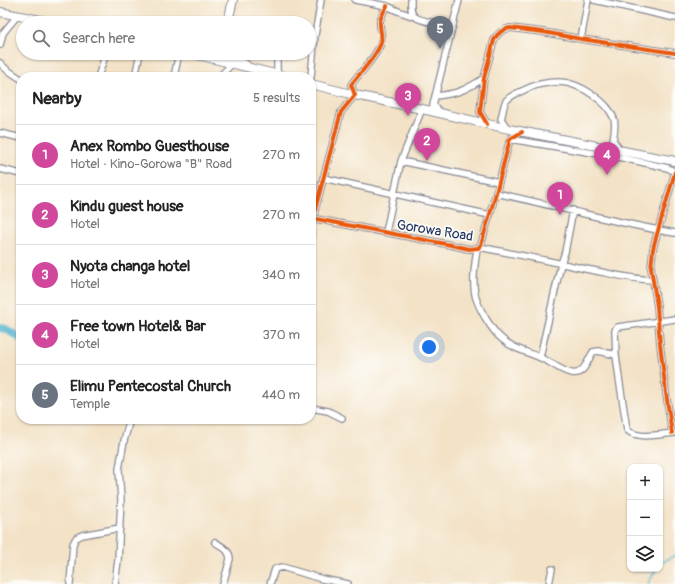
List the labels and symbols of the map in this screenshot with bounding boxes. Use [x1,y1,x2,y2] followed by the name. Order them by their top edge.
[427,16,453,49] pin: 5
[395,83,421,116] pin: 3
[414,128,440,161] pin: 2
[594,142,620,175] pin: 4
[547,182,573,215] pin: 1
[396,216,474,245] street label: Gorowa Road
[419,337,439,357] your location

